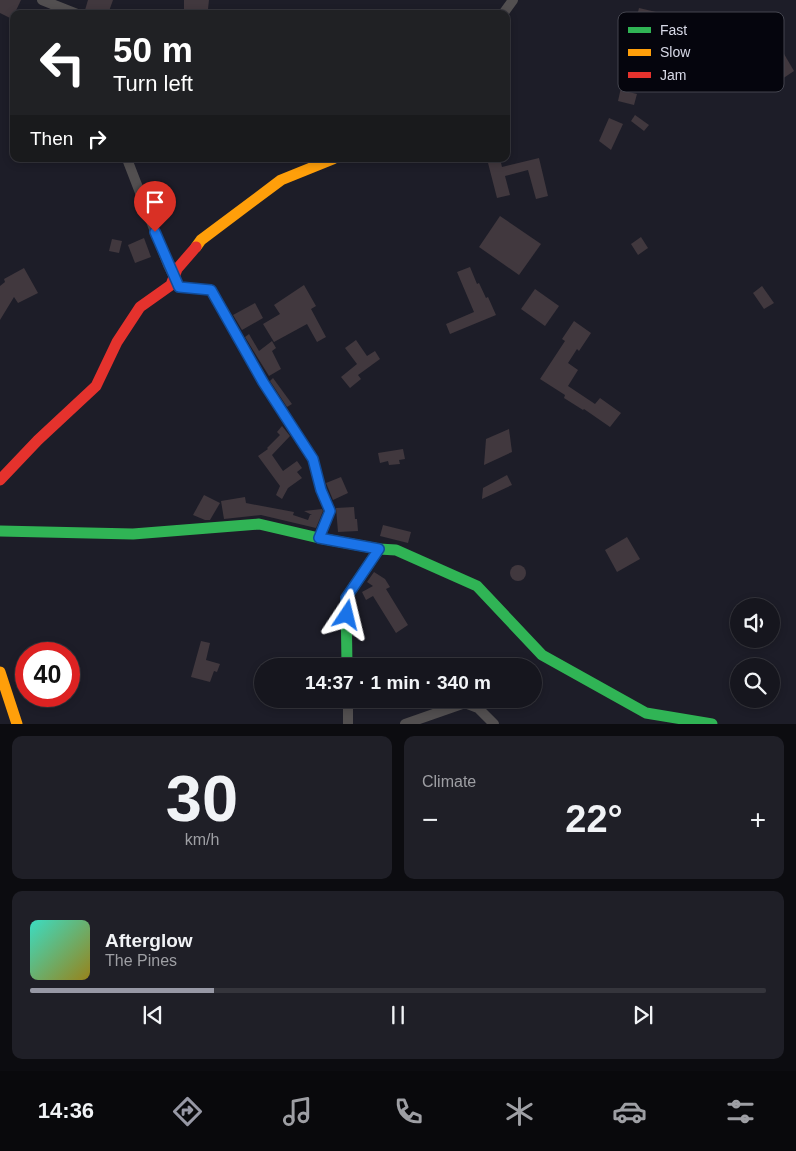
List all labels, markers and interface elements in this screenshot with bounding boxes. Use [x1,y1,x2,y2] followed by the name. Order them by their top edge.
[618,12,784,92] legend
[660,22,687,38] text: Fast
[30,30,95,95] icon: left
[113,30,193,69] text: 50 m
[660,44,691,60] text: Slow
[660,67,686,83] text: Jam
[113,71,193,96] text: Turn left
[83,125,111,153] icon: right
[30,128,73,149] text: Then
[134,181,176,232] pin
[141,188,169,216] icon: arrive
[320,588,372,640] position arrow
[730,598,780,708] map controls
[730,598,780,648] button: sound
[15,642,80,707] speed limit sign: 40
[730,658,780,708] button: search
[305,672,491,693] text: 14:37 · 1 min · 340 m
[166,762,238,835] text: 30
[422,773,476,790] text: Climate
[565,798,623,840] text: 22°
[422,804,438,835] text: −
[750,804,766,835] text: +
[185,831,219,848] text: km/h
[105,930,193,951] text: Afterglow
[105,952,177,969] text: The Pines
[139,1001,167,1029] icon: previous
[384,1001,412,1029] icon: pause
[629,1001,657,1029] icon: next
[170,1094,205,1129] icon: directions
[280,1094,315,1129] icon: music
[391,1094,426,1129] icon: phone
[502,1094,537,1129] icon: climate
[612,1094,647,1129] icon: car
[723,1094,758,1129] icon: filters
[38,1098,94,1123] text: 14:36

